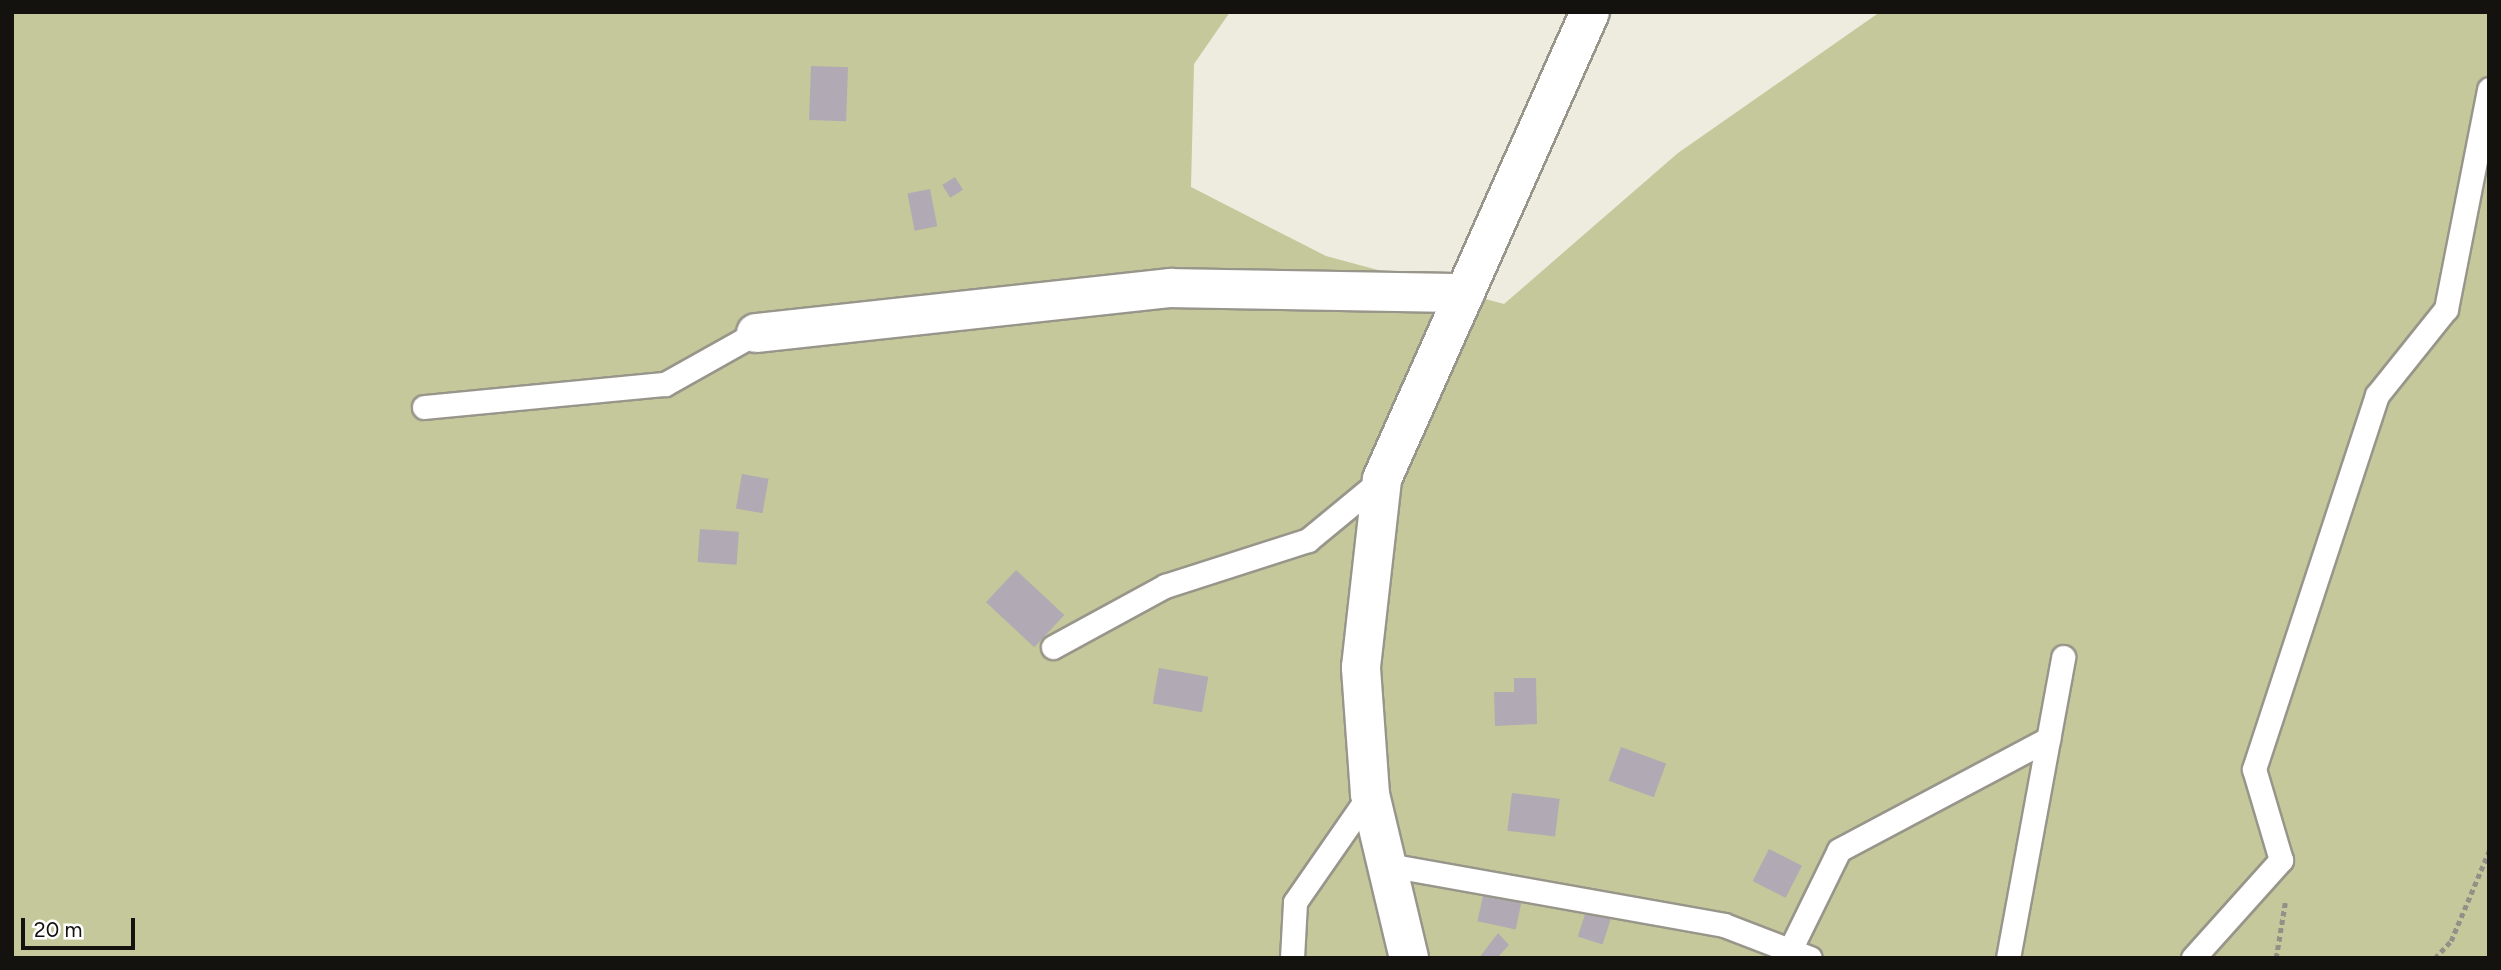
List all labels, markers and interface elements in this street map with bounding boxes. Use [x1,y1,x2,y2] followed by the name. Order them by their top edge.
[24,904,138,948] scale bar
[34,917,82,942] text: 20 m

